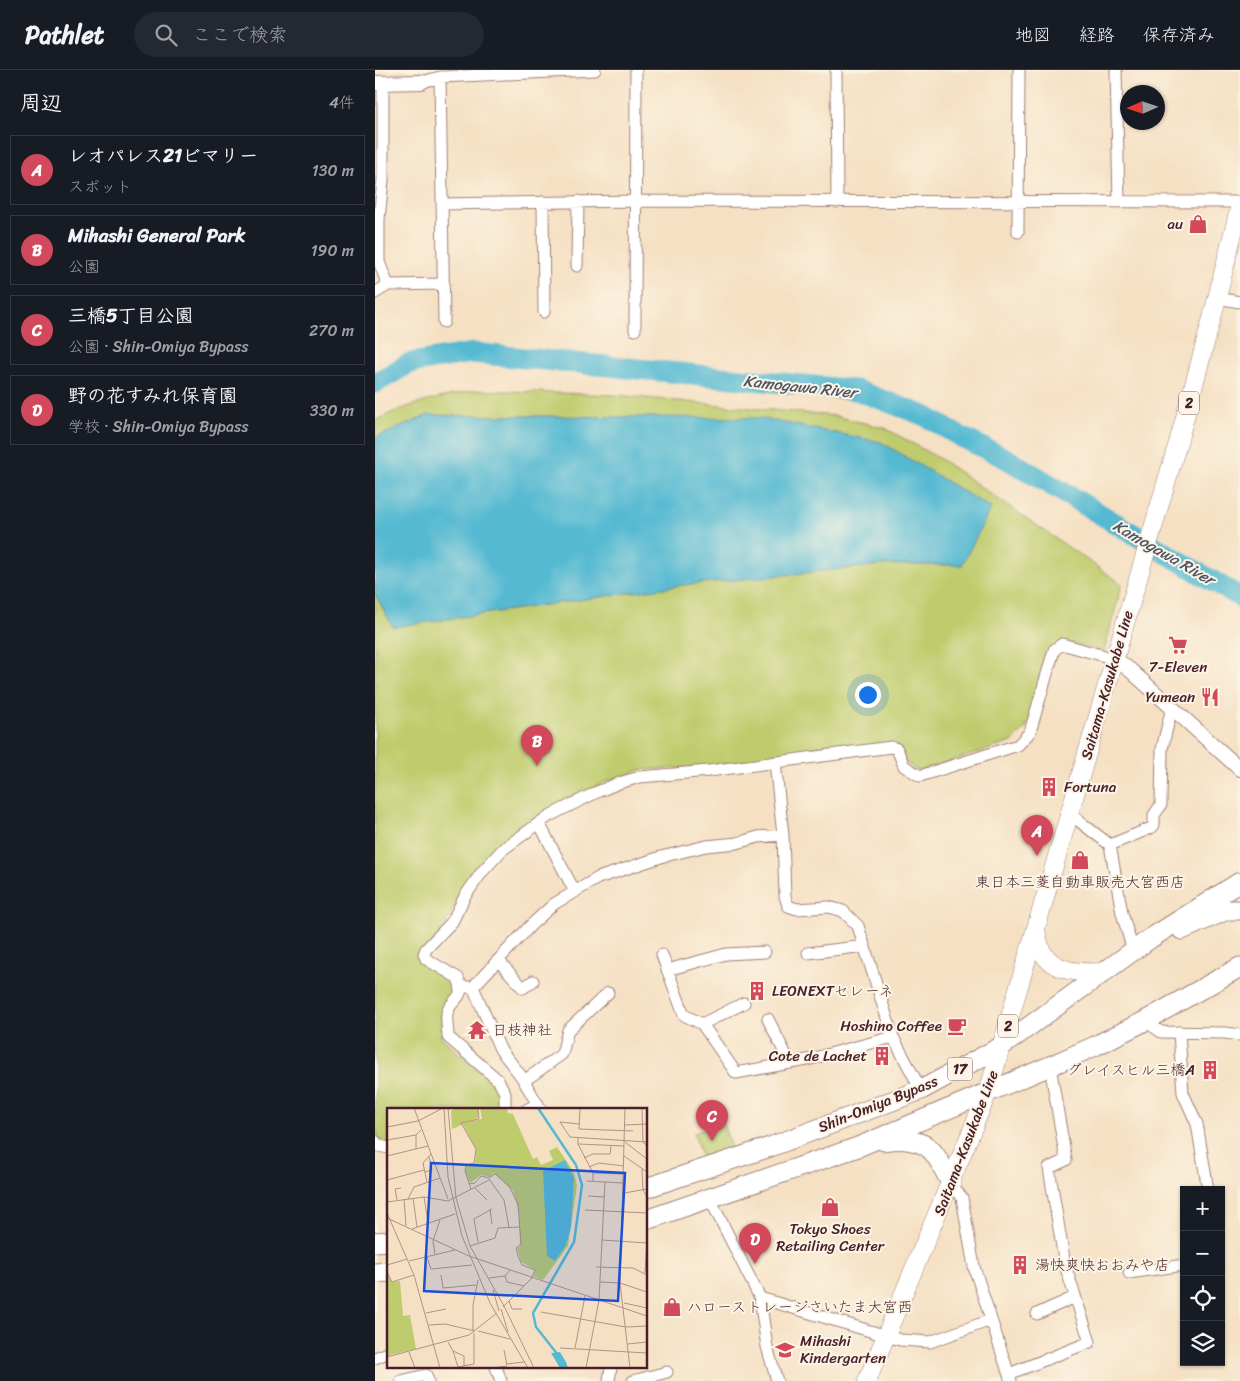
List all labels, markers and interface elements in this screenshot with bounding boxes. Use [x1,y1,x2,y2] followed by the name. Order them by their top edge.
[134,12,484,57] search box
[25,14,104,56] text: Pathlet
[192,18,287,51] text: ここで検索
[1015,19,1051,51] text: 地図
[1079,19,1115,51] text: 経路
[1143,19,1215,51] text: 保存済み
[152,21,180,49] icon: search
[20,84,62,122] text: 周辺
[1120,85,1165,130] north arrow
[329,88,355,117] text: 4件
[68,139,258,172] text: レオパレス21ビマリー
[32,156,42,185] text: A
[312,156,354,185] text: 130 m
[68,172,132,201] text: スポット
[1167,211,1183,237] place label: au
[1187,213,1209,235] shop icon: au
[68,219,245,252] text: Mihashi General Park
[32,236,42,265] text: B
[311,236,354,265] text: 190 m
[68,252,100,281] text: 公園
[68,299,194,332] text: 三橋5丁目公園
[32,316,42,345] text: C
[309,316,354,345] text: 270 m
[68,332,249,361] text: 公園 · Shin-Omiya Bypass
[742,366,861,407] water label: Kamogawa River
[68,379,237,412] text: 野の花すみれ保育園
[1179,392,1199,414] road number: 2
[32,396,42,425] text: D
[310,396,354,425] text: 330 m
[68,412,249,441] text: 学校 · Shin-Omiya Bypass
[1107,512,1223,595] water label: Kamogawa River
[1073,607,1141,763] street label: Saitama-Kasukabe Line
[1167,634,1189,656] supermarket icon: 7-Eleven
[1149,654,1207,680] place label: 7-Eleven
[855,682,881,708] your location
[1145,684,1195,710] place label: Yumean
[1199,686,1221,708] restaurant icon: Yumean
[521,725,553,766] pin: B
[1064,774,1117,800] place label: Fortuna
[1038,776,1060,798] building icon: Fortuna
[1021,815,1053,856] pin: A
[1069,849,1091,871] shop icon: 東日本三菱自動車販売大宮西店
[975,869,1185,895] place label: 東日本三菱自動車販売大宮西店
[772,978,894,1004] place label: LEONEXTセレーネ
[746,980,768,1002] building icon: LEONEXTセレーネ
[840,1013,942,1039] place label: Hoshino Coffee
[998,1014,1018,1038] road number: 2
[946,1015,968,1037] cafe icon: Hoshino Coffee
[492,1017,552,1043] place label: 日枝神社
[466,1019,488,1041] temple icon: 日枝神社
[769,1043,867,1069] place label: Cote de Lachet
[871,1045,893,1067] building icon: Cote de Lachet
[1067,1057,1195,1083] place label: グレイスヒル三橋A
[947,1058,973,1081] road number: 17
[1199,1059,1221,1081] building icon: グレイスヒル三橋A
[926,1066,1006,1220] street label: Saitama-Kasukabe Line
[814,1068,942,1140] street label: Shin-Omiya Bypass
[696,1100,728,1141] pin: C
[387,1108,647,1368] inset map
[1180,1186,1225,1366] map controls
[1180,1186,1225,1231] button: +
[819,1196,841,1218] shop icon: Tokyo Shoes Retailing Center
[776,1216,885,1259] place label: Tokyo Shoes Retailing Center
[739,1223,771,1264] pin: D
[1180,1231,1225,1276] button: −
[1035,1252,1169,1278] place label: 湯快爽快おおみや店
[1009,1254,1031,1276] building icon: 湯快爽快おおみや店
[1180,1276,1225,1321] button: locate
[687,1294,913,1320] place label: ハローストレージさいたま大宮西
[661,1296,683,1318] shop icon: ハローストレージさいたま大宮西
[1180,1321,1225,1366] button: layers
[800,1328,886,1371] place label: Mihashi Kindergarten
[774,1339,796,1361] school or university icon: Mihashi Kindergarten

